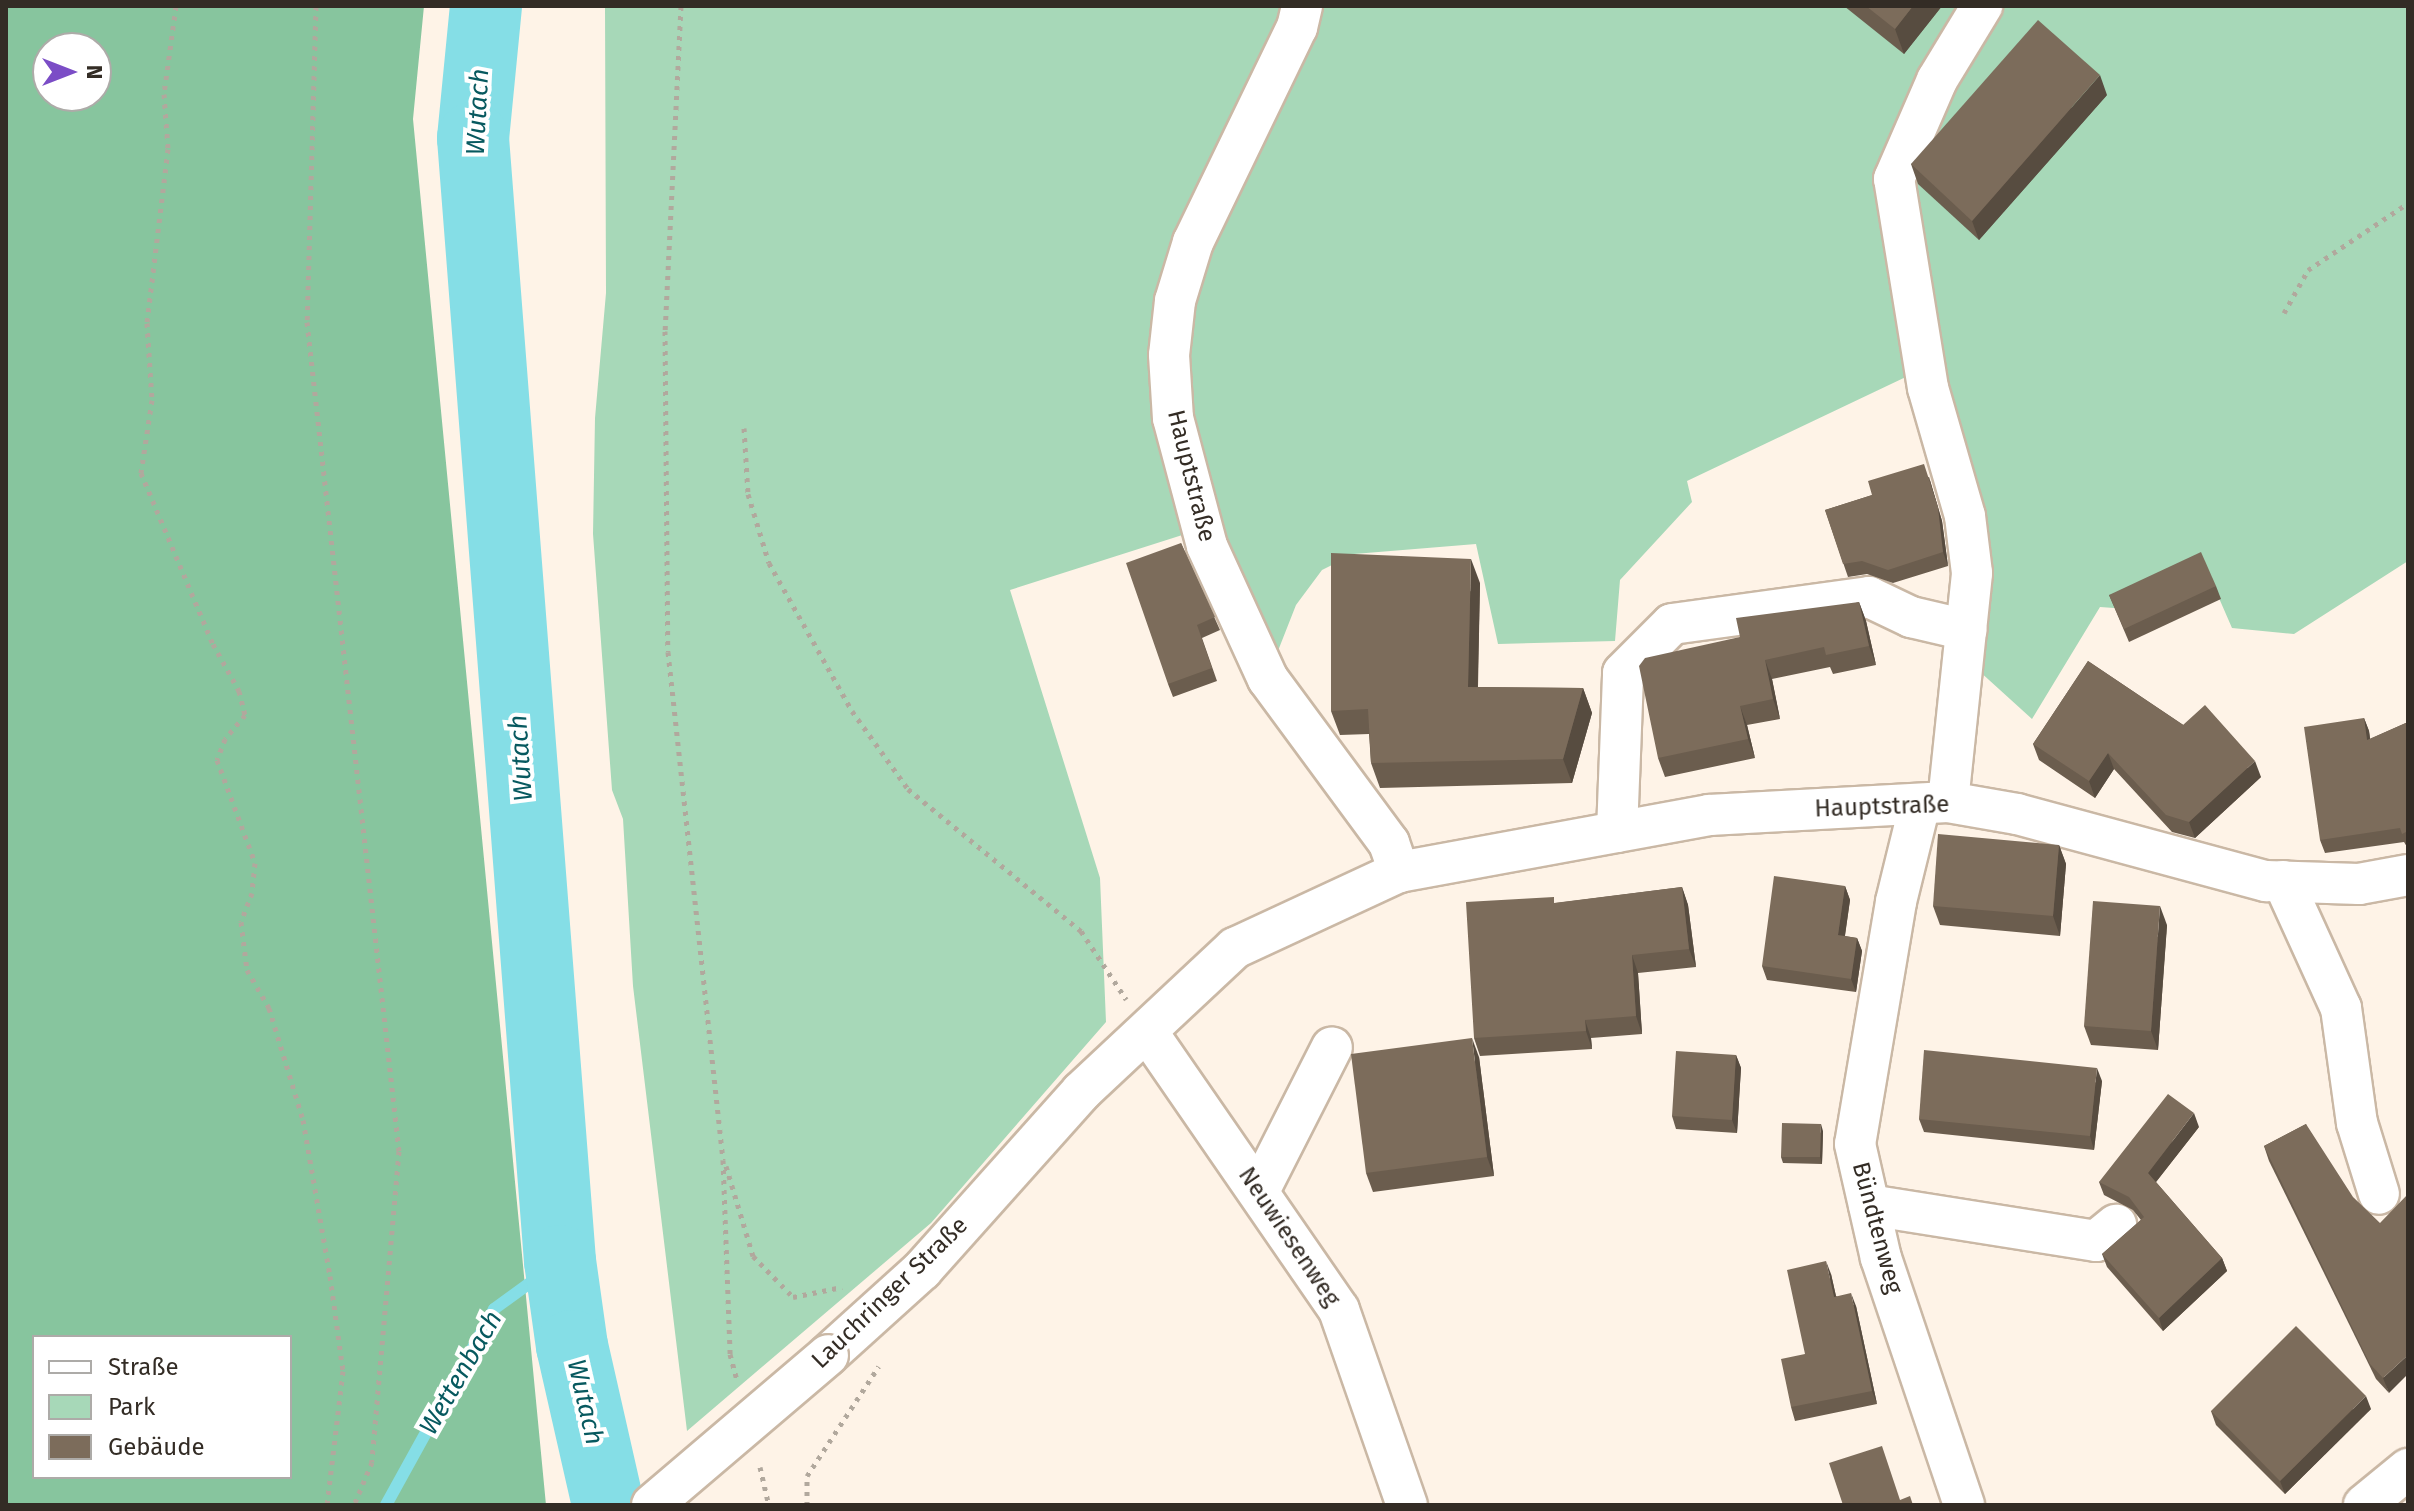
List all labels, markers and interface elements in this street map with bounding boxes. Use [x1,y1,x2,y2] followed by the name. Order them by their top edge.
[32,32,112,112] north arrow
[81,65,108,79] text: N
[460,68,496,156] water label: Wutach
[1161,407,1221,545] street label: Hauptstraße
[502,714,540,802] water label: Wutach
[1814,790,1950,824] street label: Hauptstraße
[1846,1159,1908,1297] street label: Bündtenweg
[1232,1162,1346,1312] street label: Neuwiesenweg
[806,1211,974,1375] street label: Lauchringer Straße
[413,1305,509,1441] water label: Wettenbach
[32,1335,292,1479] legend
[108,1353,179,1381] text: Straße
[560,1356,610,1448] water label: Wutach
[108,1393,155,1421] text: Park
[108,1433,205,1461] text: Gebäude

